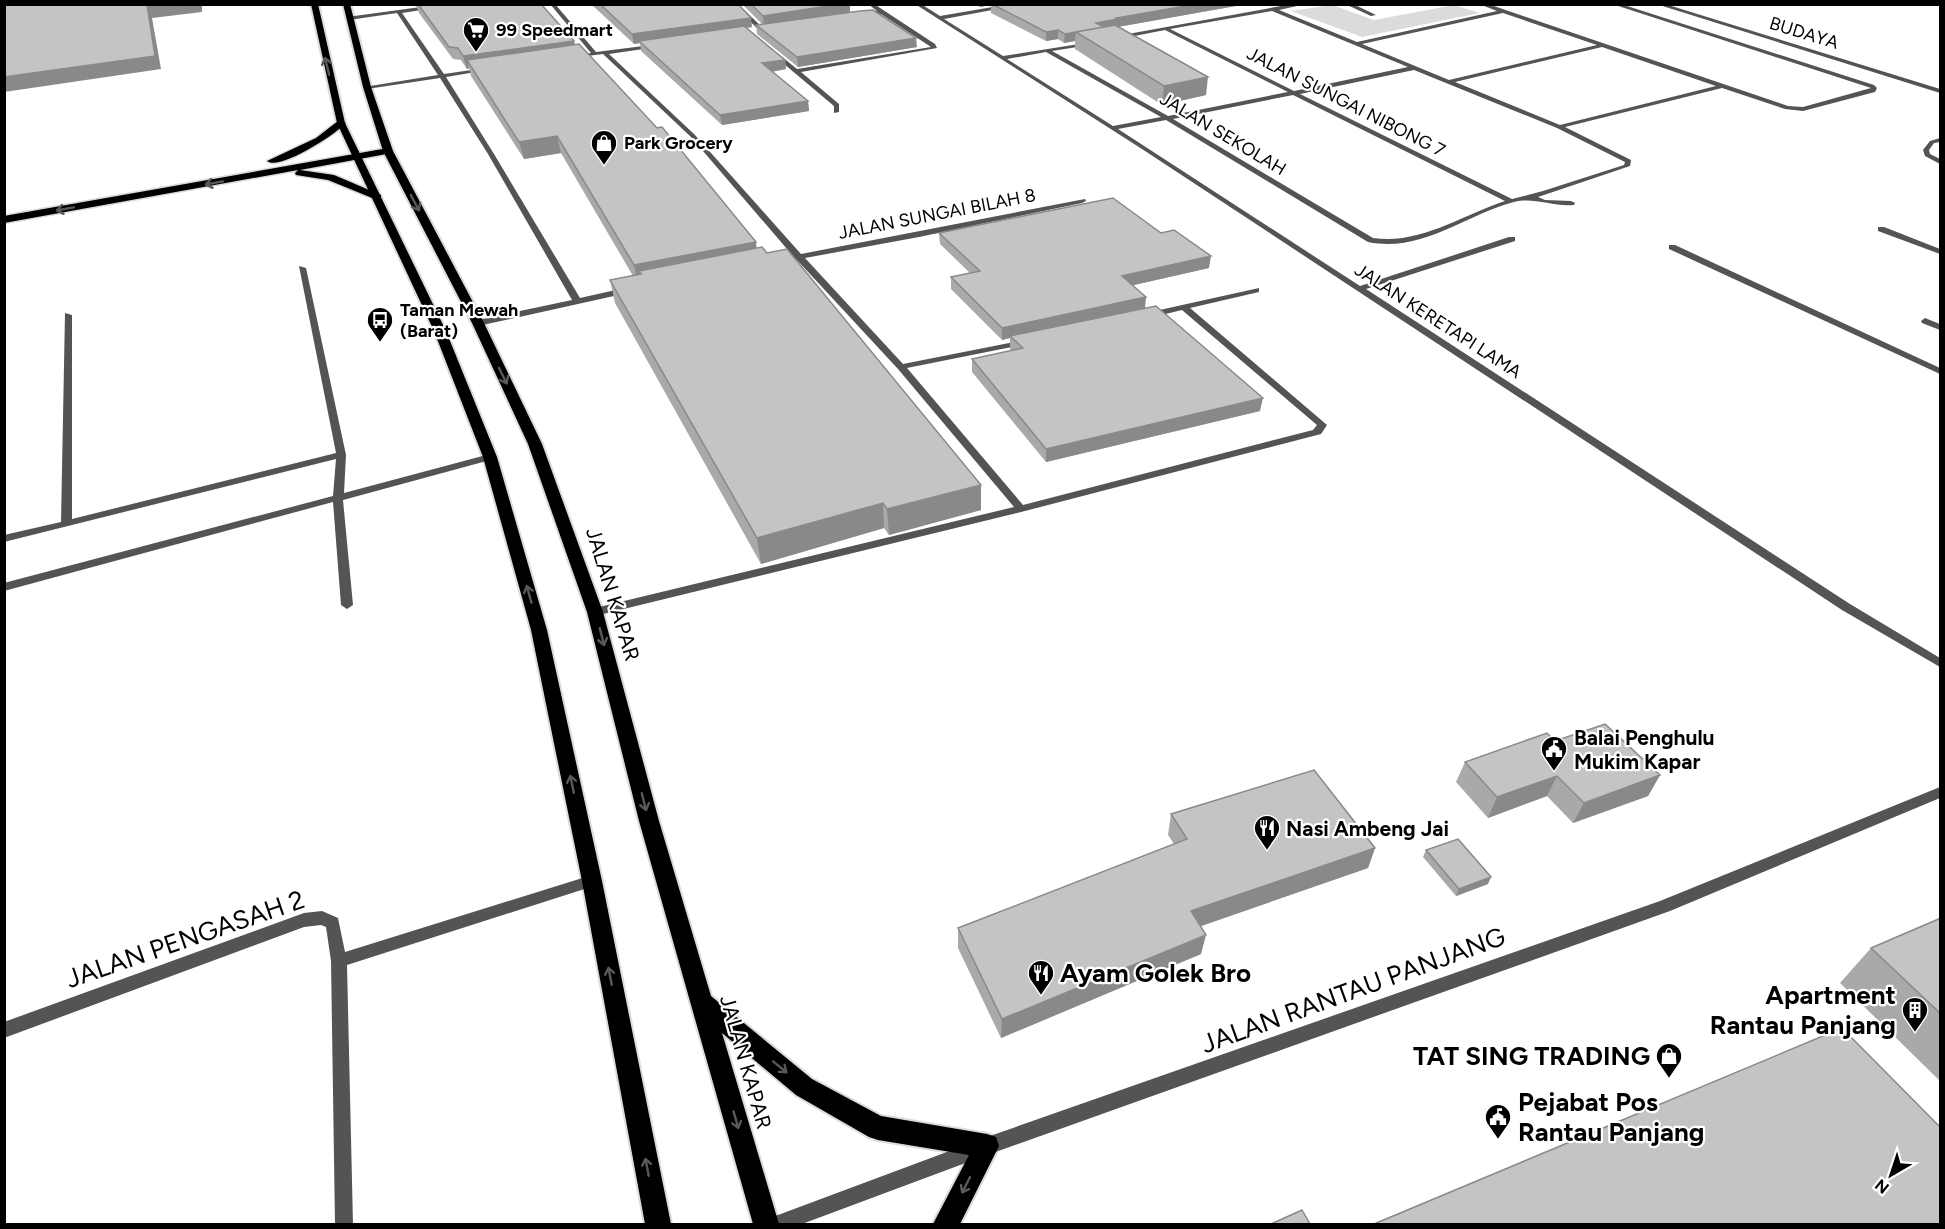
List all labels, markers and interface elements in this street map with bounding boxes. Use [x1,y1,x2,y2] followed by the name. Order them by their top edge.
[1767,12,1841,54] street label: BUDAYA
[461,15,491,53] supermarket icon: 99 Speedmart
[496,19,613,41] place label: 99 Speedmart
[1243,42,1449,162] street label: JALAN SUNGAI NIBONG 7
[321,57,333,76] one-way arrow
[1156,88,1290,180] street label: JALAN SEKOLAH
[589,128,619,166] shop icon: Park Grocery
[624,132,733,154] place label: Park Grocery
[205,177,224,188] one-way arrow
[836,184,1038,244] street label: JALAN SUNGAI BILAH 8
[410,193,421,211] one-way arrow
[56,204,75,215] one-way arrow
[1350,259,1526,383] street label: JALAN KERETAPI LAMA
[400,299,518,342] place label: Taman Mewah (Barat)
[365,305,395,343] bus stop icon: Taman Mewah (Barat)
[498,367,510,385] one-way arrow
[581,524,645,664] street label: JALAN KAPAR
[523,585,534,604] one-way arrow
[596,627,608,646] one-way arrow
[1574,725,1715,774] place label: Balai Penghulu Mukim Kapar
[1539,734,1569,772] public building icon: Balai Penghulu Mukim Kapar
[566,775,577,795] one-way arrow
[639,792,651,811] one-way arrow
[1252,813,1282,851] restaurant icon: Nasi Ambeng Jai
[1286,816,1449,841] place label: Nasi Ambeng Jai
[61,883,309,995] street label: JALAN PENGASAH 2
[1197,920,1509,1060] street label: JALAN RANTAU PANJANG
[1060,957,1251,989] place label: Ayam Golek Bro
[1026,958,1056,996] restaurant icon: Ayam Golek Bro
[604,966,615,986] one-way arrow
[1710,979,1896,1041] place label: Apartment Rantau Panjang
[715,992,777,1132] street label: JALAN KAPAR
[1900,995,1930,1033] building icon: Apartment Rantau Panjang
[1413,1040,1650,1072] place label: TAT SING TRADING
[1654,1041,1684,1079] shop icon: TAT SING TRADING
[772,1060,787,1074] one-way arrow
[1518,1086,1704,1148] place label: Pejabat Pos Rantau Panjang
[1483,1102,1513,1140] public building icon: Pejabat Pos Rantau Panjang
[731,1110,742,1129] one-way arrow
[1861,1145,1921,1205] north arrow
[641,1158,652,1177] one-way arrow
[1871,1175,1893,1198] text: N
[960,1176,972,1194] one-way arrow

